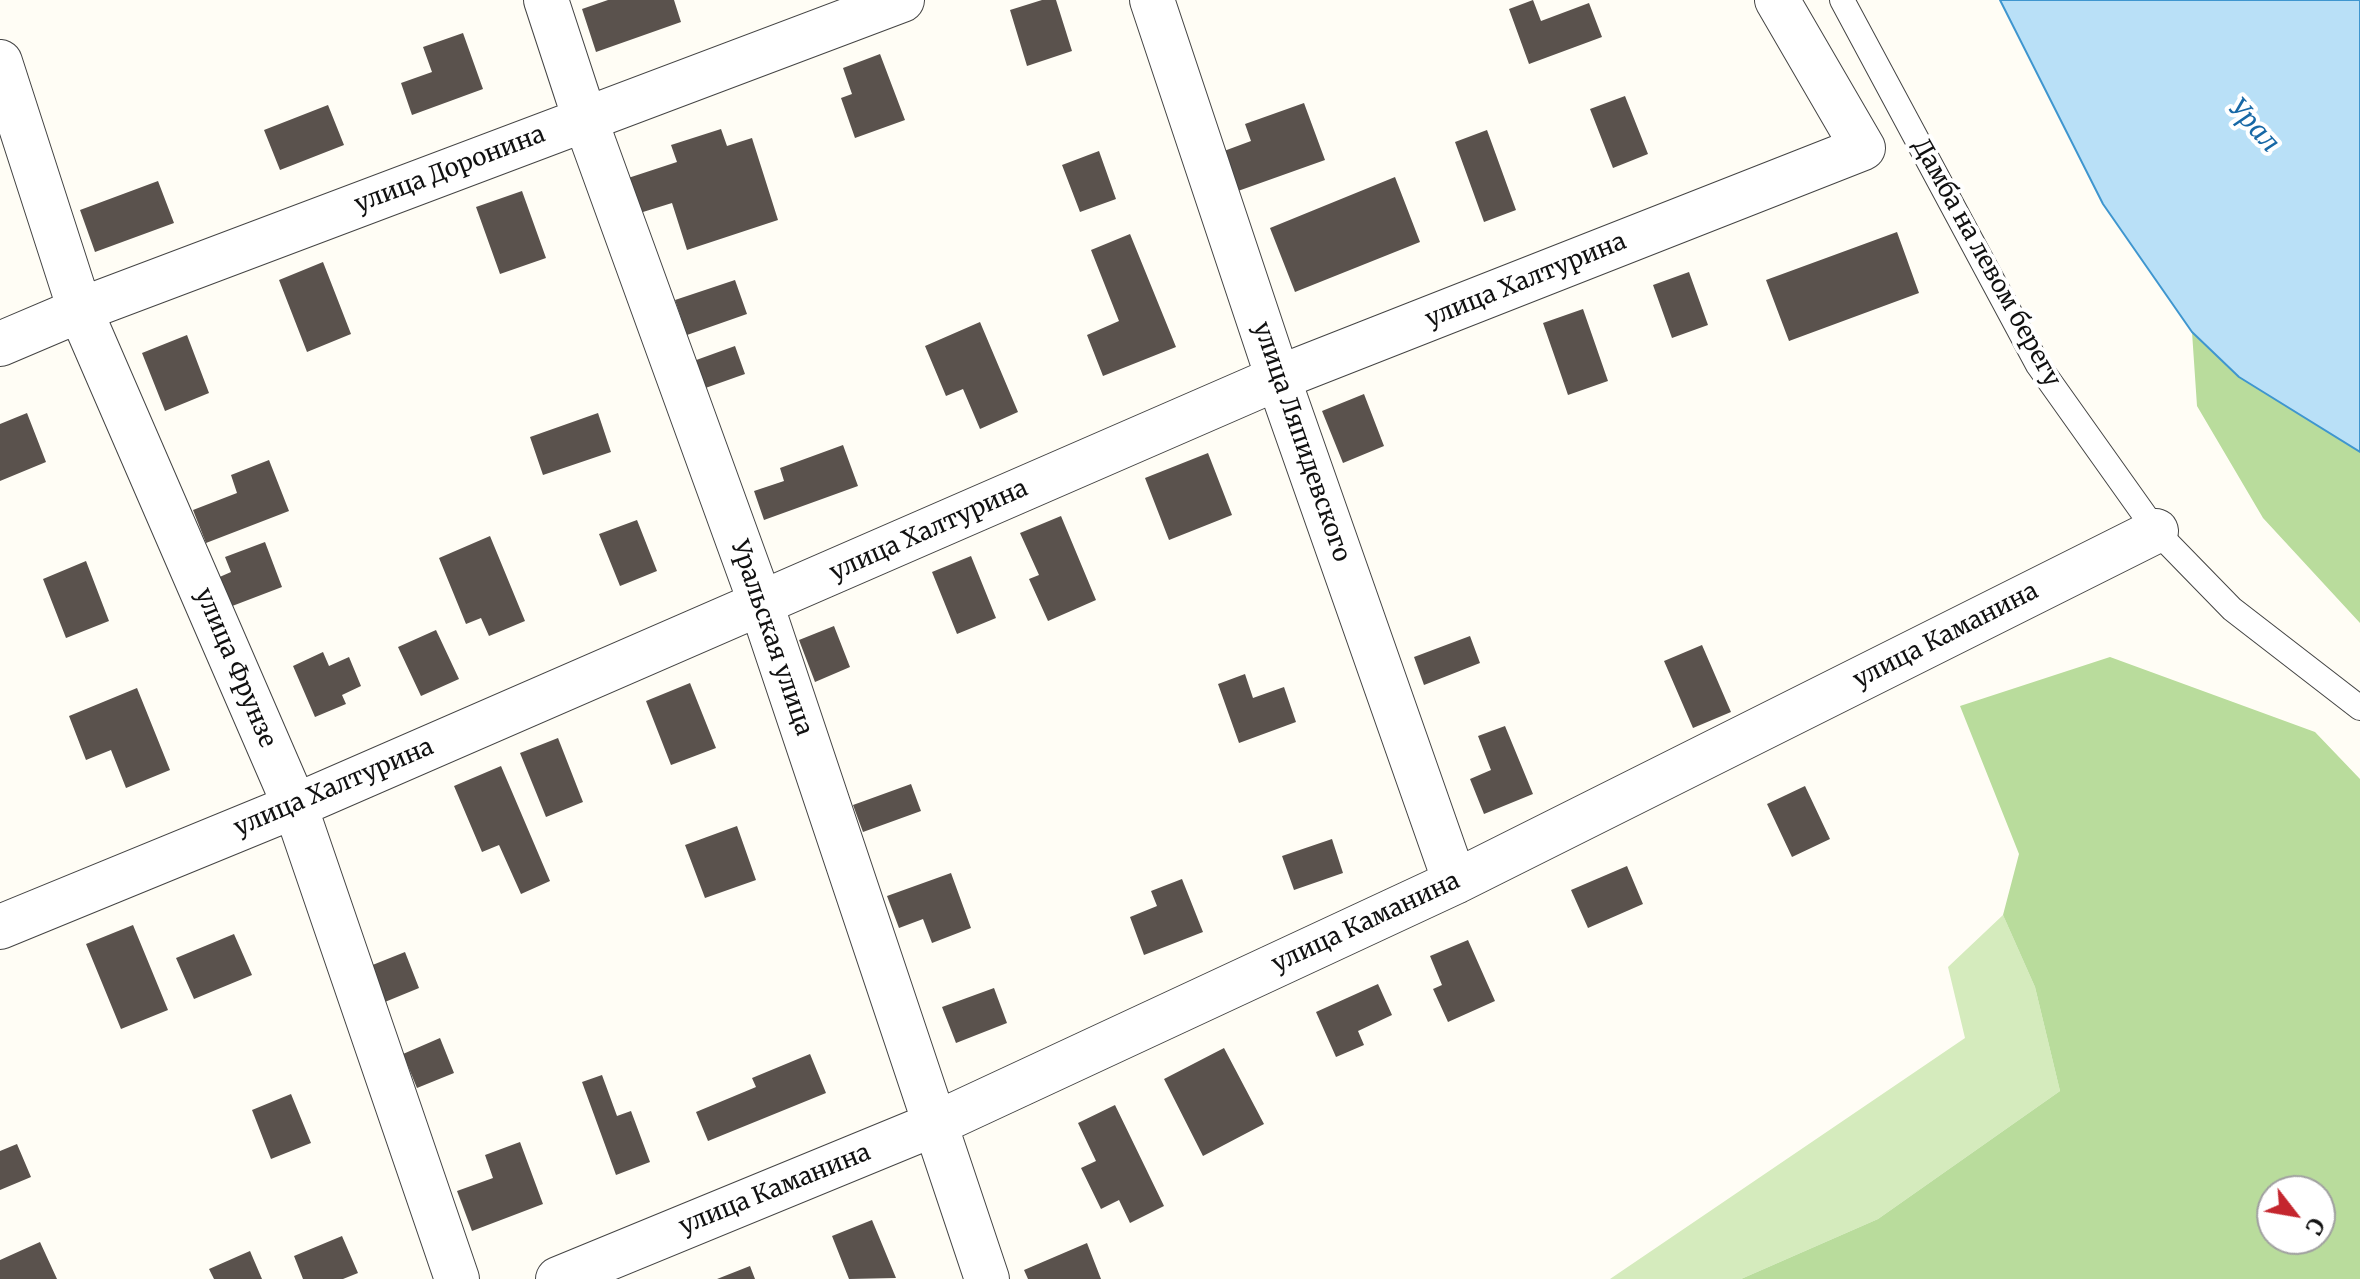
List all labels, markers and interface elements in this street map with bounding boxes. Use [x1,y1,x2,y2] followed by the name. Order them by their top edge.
[2221,93,2285,159] water label: Урал
[351,120,549,220] street label: улица Доронина
[1906,134,2066,392] street label: Дамба на левом берегу
[1422,228,1630,334] street label: улица Халтурина
[1246,318,1356,566] street label: улица Ляпидевского
[826,474,1032,588] street label: улица Халтурина
[724,536,818,740] street label: Уральская улица
[1849,577,2043,695] street label: улица Каманина
[189,584,281,752] street label: улица Фрунзе
[230,733,438,843] street label: улица Халтурина
[1268,867,1464,979] street label: улица Каманина
[675,1139,875,1241] street label: улица Каманина
[2256,1175,2336,1255] north arrow
[2299,1213,2331,1240] text: С

